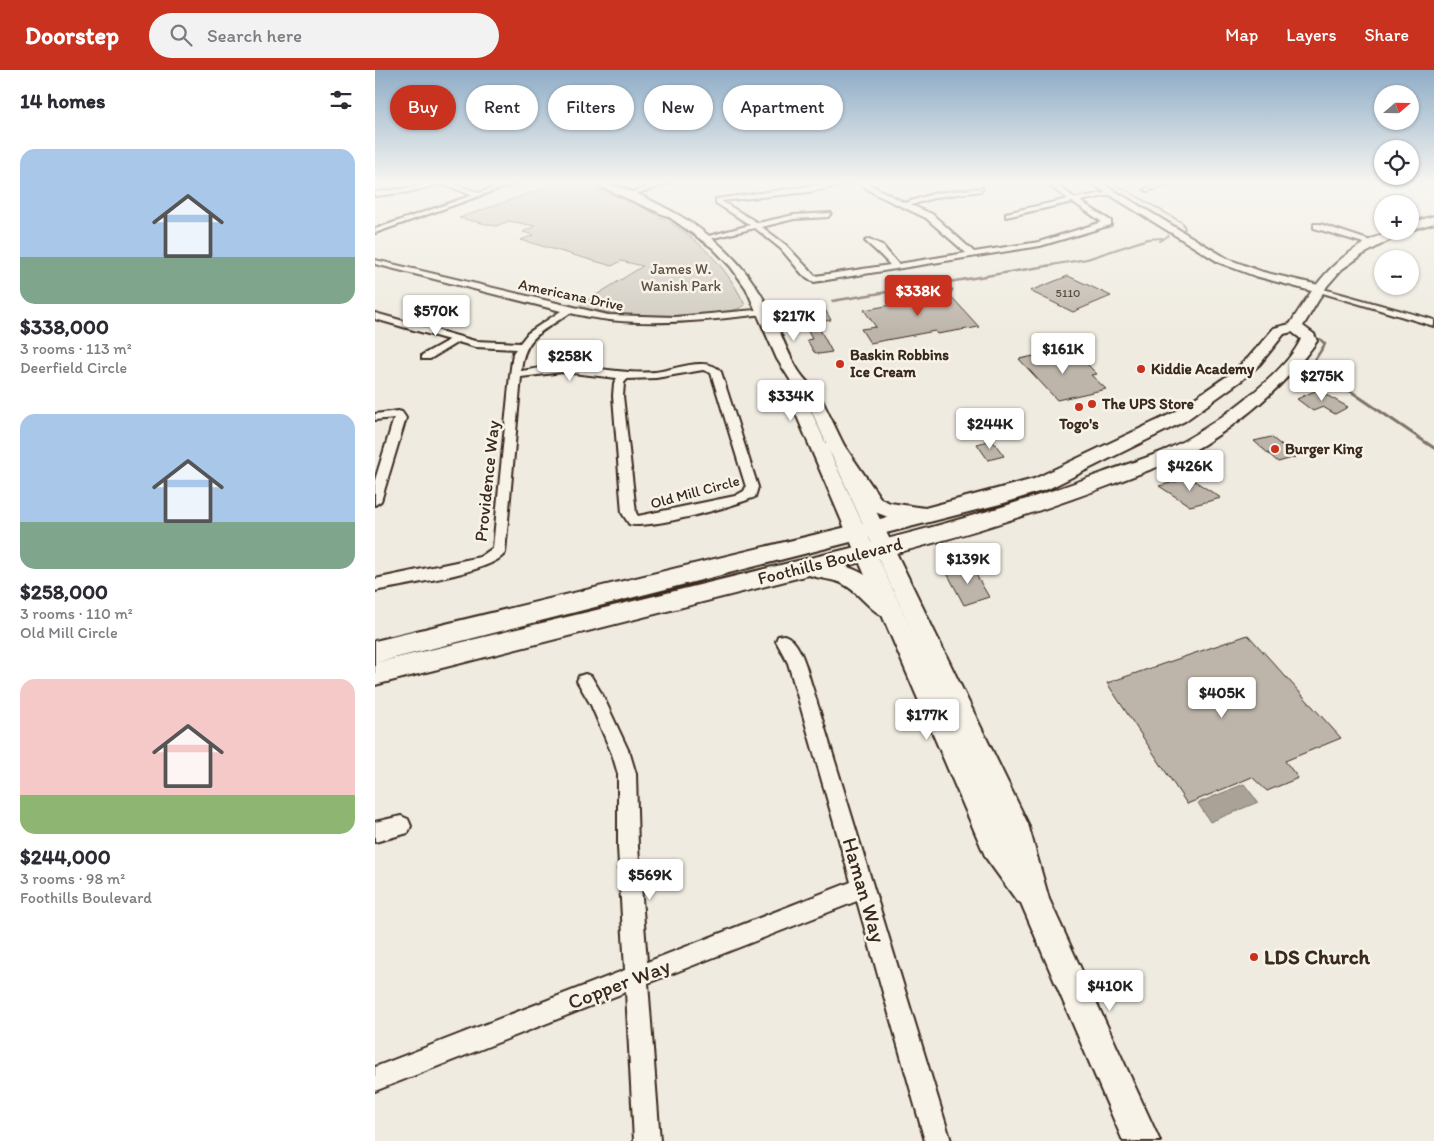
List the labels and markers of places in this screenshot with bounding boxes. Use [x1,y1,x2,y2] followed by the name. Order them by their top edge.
[883,274,953,317] pin: $338K
[401,294,471,337] pin: $570K
[759,300,829,342] pin: $217K
[1028,332,1098,375] pin: $161K
[535,340,605,382] pin: $258K
[850,346,949,381] place label: Baskin Robbins Ice Cream
[834,358,846,370] marker: Baskin Robbins Ice Cream
[1151,360,1255,379] place label: Kiddie Academy
[1287,360,1357,402] pin: $275K
[1135,363,1147,375] marker: Kiddie Academy
[756,380,826,422] pin: $334K
[1101,395,1194,413] place label: The UPS Store
[1086,398,1098,410] marker: The UPS Store
[1073,401,1085,413] marker: Togo's
[955,408,1025,450] pin: $244K
[1058,415,1099,434] place label: Togo's
[1285,440,1363,459] place label: Burger King
[1269,443,1281,455] marker: Burger King
[1155,450,1225,492] pin: $426K
[933,542,1003,585] pin: $139K
[1187,676,1257,719] pin: $405K
[892,698,962,741] pin: $177K
[615,858,685,901] pin: $569K
[1264,944,1371,969] place label: LDS Church
[1248,951,1260,963] marker: LDS Church
[1075,970,1145,1012] pin: $410K

